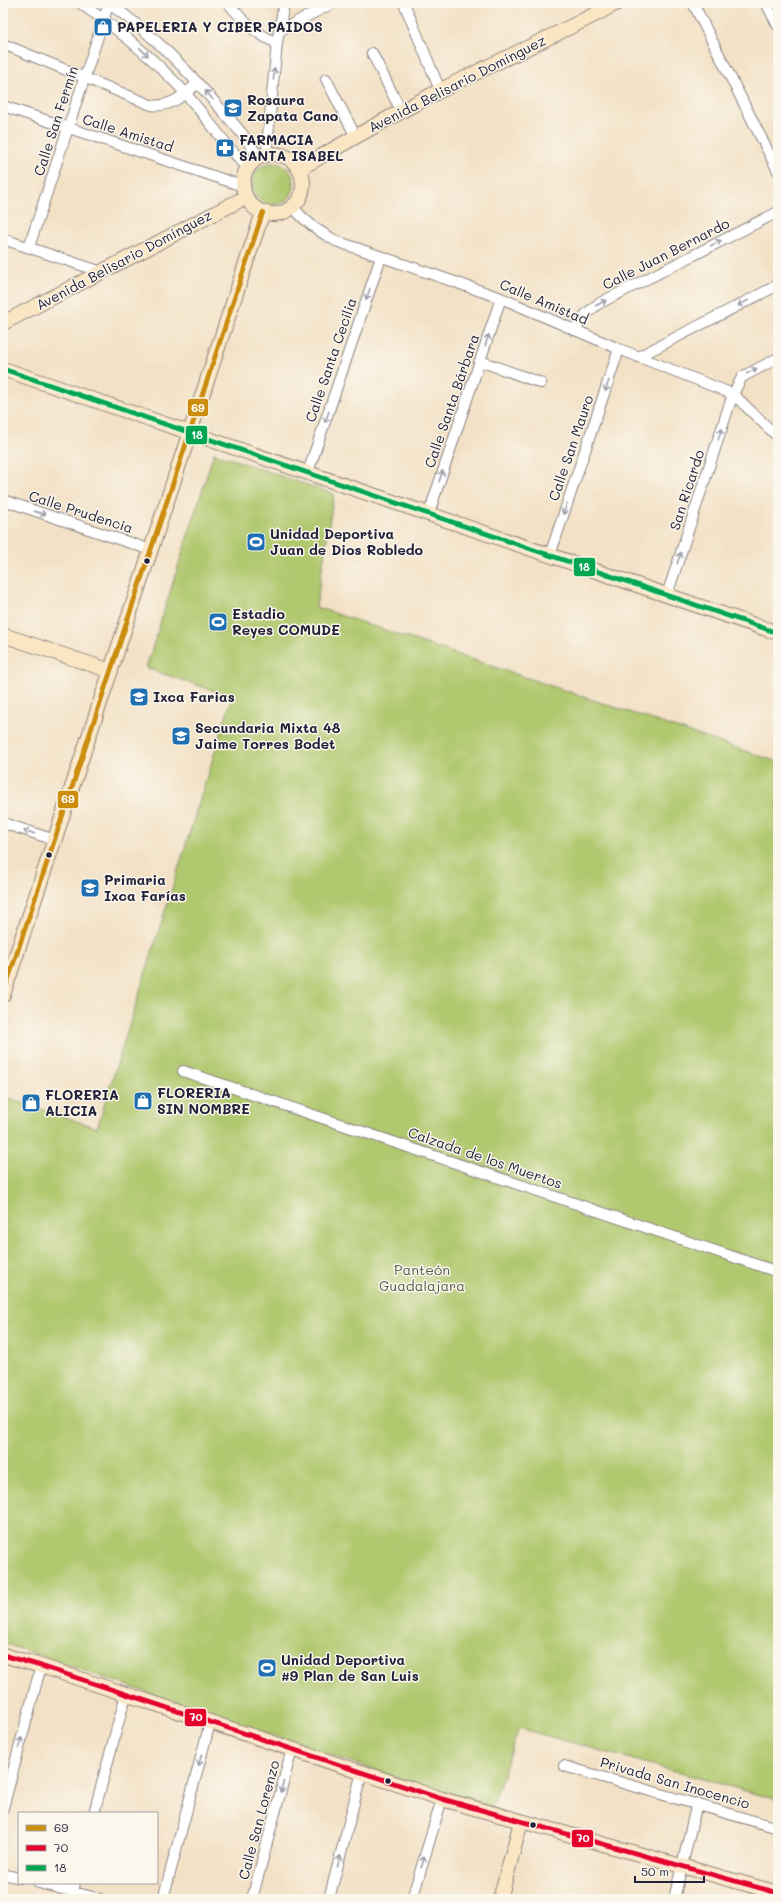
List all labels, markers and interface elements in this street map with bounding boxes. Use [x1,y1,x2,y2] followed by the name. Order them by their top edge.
[92,16,114,38] shop icon: PAPELERIA Y CIBER PAIDOS
[117,17,323,36] place label: PAPELERIA Y CIBER PAIDOS
[365,30,549,137] street label: Avenida Belisario Domínguez
[139,47,149,57] one-way arrow
[29,63,82,178] street label: Calle San Fermín
[271,68,278,81] one-way arrow
[204,89,213,100] one-way arrow
[247,90,339,125] place label: Rosaura Zapata Cano
[222,97,244,119] school or university icon: Rosaura Zapata Cano
[80,109,176,156] street label: Calle Amistad
[239,130,343,165] place label: FARMACIA SANTA ISABEL
[214,137,236,159] pharmacy icon: FARMACIA SANTA ISABEL
[32,205,215,314] street label: Avenida Belisario Domínguez
[599,213,733,294] street label: Calle Juan Bernardo
[710,239,722,246] one-way arrow
[497,274,592,329] street label: Calle Amistad
[364,287,371,300] one-way arrow
[300,295,361,425] street label: Calle Santa Cecilia
[595,298,607,306] one-way arrow
[738,299,750,307] one-way arrow
[420,331,483,470] street label: Calle Santa Bárbara
[484,333,491,346] one-way arrow
[745,367,757,375] one-way arrow
[603,380,610,393] one-way arrow
[544,392,598,503] street label: Calle San Mauro
[187,398,209,417] line badge: 69
[191,400,205,415] text: 69
[322,411,330,423] one-way arrow
[185,425,208,445] line badge: 18
[191,427,203,442] text: 18
[717,428,724,441] one-way arrow
[665,447,708,532] street label: San Ricardo
[438,470,445,483] one-way arrow
[27,486,136,537] street label: Calle Prudencia
[561,503,568,516] one-way arrow
[33,510,46,517] one-way arrow
[270,524,424,559] place label: Unidad Deportiva Juan de Dios Robledo
[245,531,267,553] sports icon: Unidad Deportiva Juan de Dios Robledo
[676,552,684,564] one-way arrow
[142,556,152,566] unlabelled marker
[573,557,596,577] line badge: 18
[578,559,590,574] text: 18
[232,604,340,639] place label: Estadio Reyes COMUDE
[207,611,229,633] sports icon: Estadio Reyes COMUDE
[128,686,150,708] school or university icon: Ixca Farias
[153,687,235,706] place label: Ixca Farias
[195,718,341,753] place label: Secundaria Mixta 48 Jaime Torres Bodet
[170,725,192,747] school or university icon: Secundaria Mixta 48 Jaime Torres Bodet
[57,790,79,809] line badge: 69
[61,791,75,806] text: 69
[23,827,35,835] one-way arrow
[44,850,54,860] unlabelled marker
[104,870,186,905] place label: Primaria Ixca Farías
[79,877,101,899] school or university icon: Primaria Ixca Farías
[157,1083,250,1118] place label: FLORERIA SIN NOMBRE
[45,1085,119,1120] place label: FLORERIA ALICIA
[132,1090,154,1112] shop icon: FLORERIA SIN NOMBRE
[20,1092,42,1114] shop icon: FLORERIA ALICIA
[406,1122,565,1193] street label: Calzada de los Muertos
[379,1260,465,1295] park label: Panteón Guadalajara
[281,1650,419,1685] place label: Unidad Deportiva #9 Plan de San Luis
[256,1657,278,1679] sports icon: Unidad Deportiva #9 Plan de San Luis
[184,1708,207,1727] line badge: 70
[189,1709,203,1724] text: 70
[17,1737,24,1750] one-way arrow
[598,1752,752,1813] street label: Privada San Inocencio
[196,1754,203,1767] one-way arrow
[233,1758,284,1882] street label: Calle San Lorenzo
[383,1776,393,1786] unlabelled marker
[278,1780,285,1793] one-way arrow
[18,1812,158,1884] legend
[54,1819,68,1835] text: 69
[528,1820,538,1830] unlabelled marker
[571,1829,594,1848] line badge: 70
[576,1830,590,1845] text: 70
[54,1839,69,1855] text: 70
[336,1855,343,1868] one-way arrow
[420,1855,427,1868] one-way arrow
[635,1858,704,1884] scale bar
[54,1859,67,1875] text: 18
[641,1863,669,1879] text: 50 m

